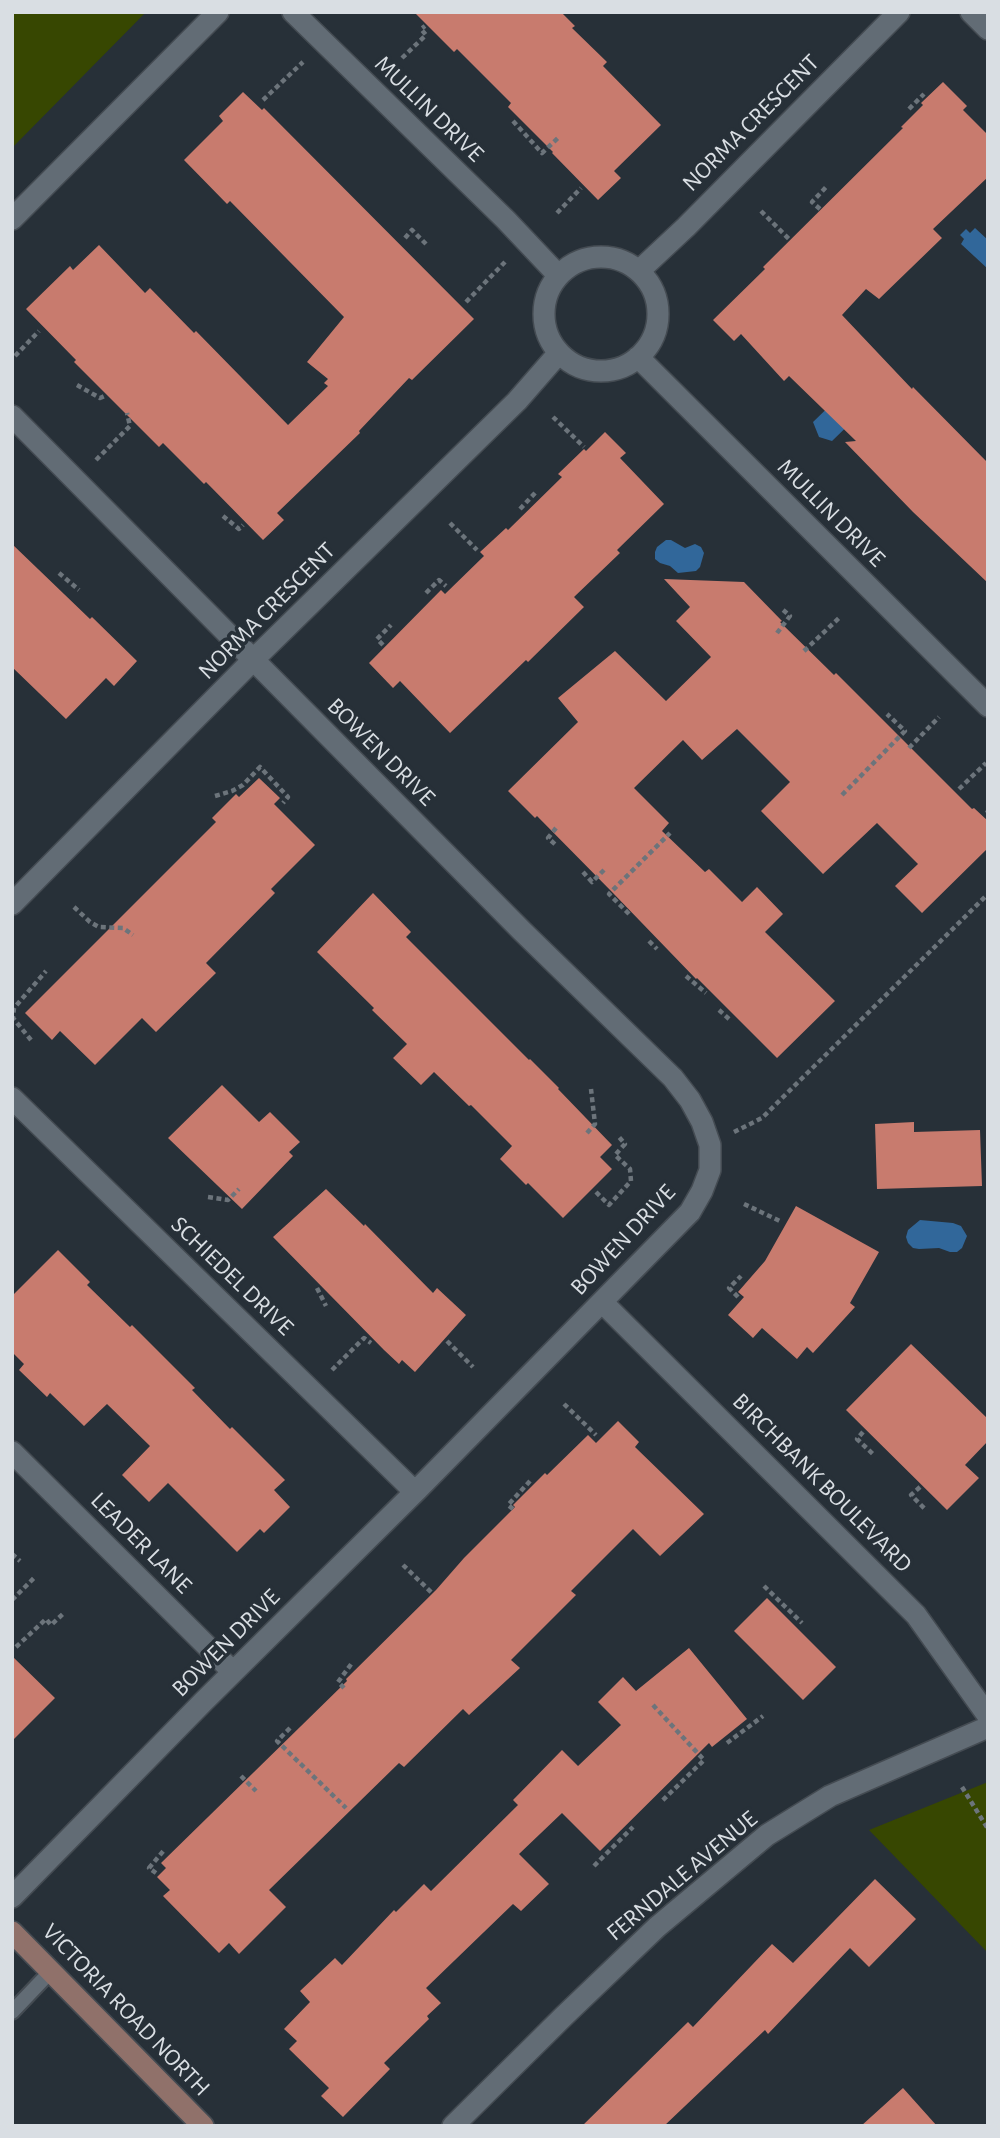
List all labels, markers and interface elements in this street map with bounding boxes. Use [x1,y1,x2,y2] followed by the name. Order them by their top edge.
[677,49,825,197] street label: NORMA CRESCENT
[368,50,490,168] street label: MULLIN DRIVE
[771,453,891,573] street label: MULLIN DRIVE
[193,537,341,685] street label: NORMA CRESCENT
[321,692,441,812] street label: BOWEN DRIVE
[564,1179,682,1301] street label: BOWEN DRIVE
[165,1210,299,1342] street label: SCHIEDEL DRIVE
[726,1387,918,1579] street label: BIRCHBANK BOULEVARD
[84,1486,198,1600] street label: LEADER LANE
[166,1583,286,1703] street label: BOWEN DRIVE
[601,1805,763,1947] street label: FERNDALE AVENUE
[36,1918,216,2102] street label: VICTORIA ROAD NORTH

